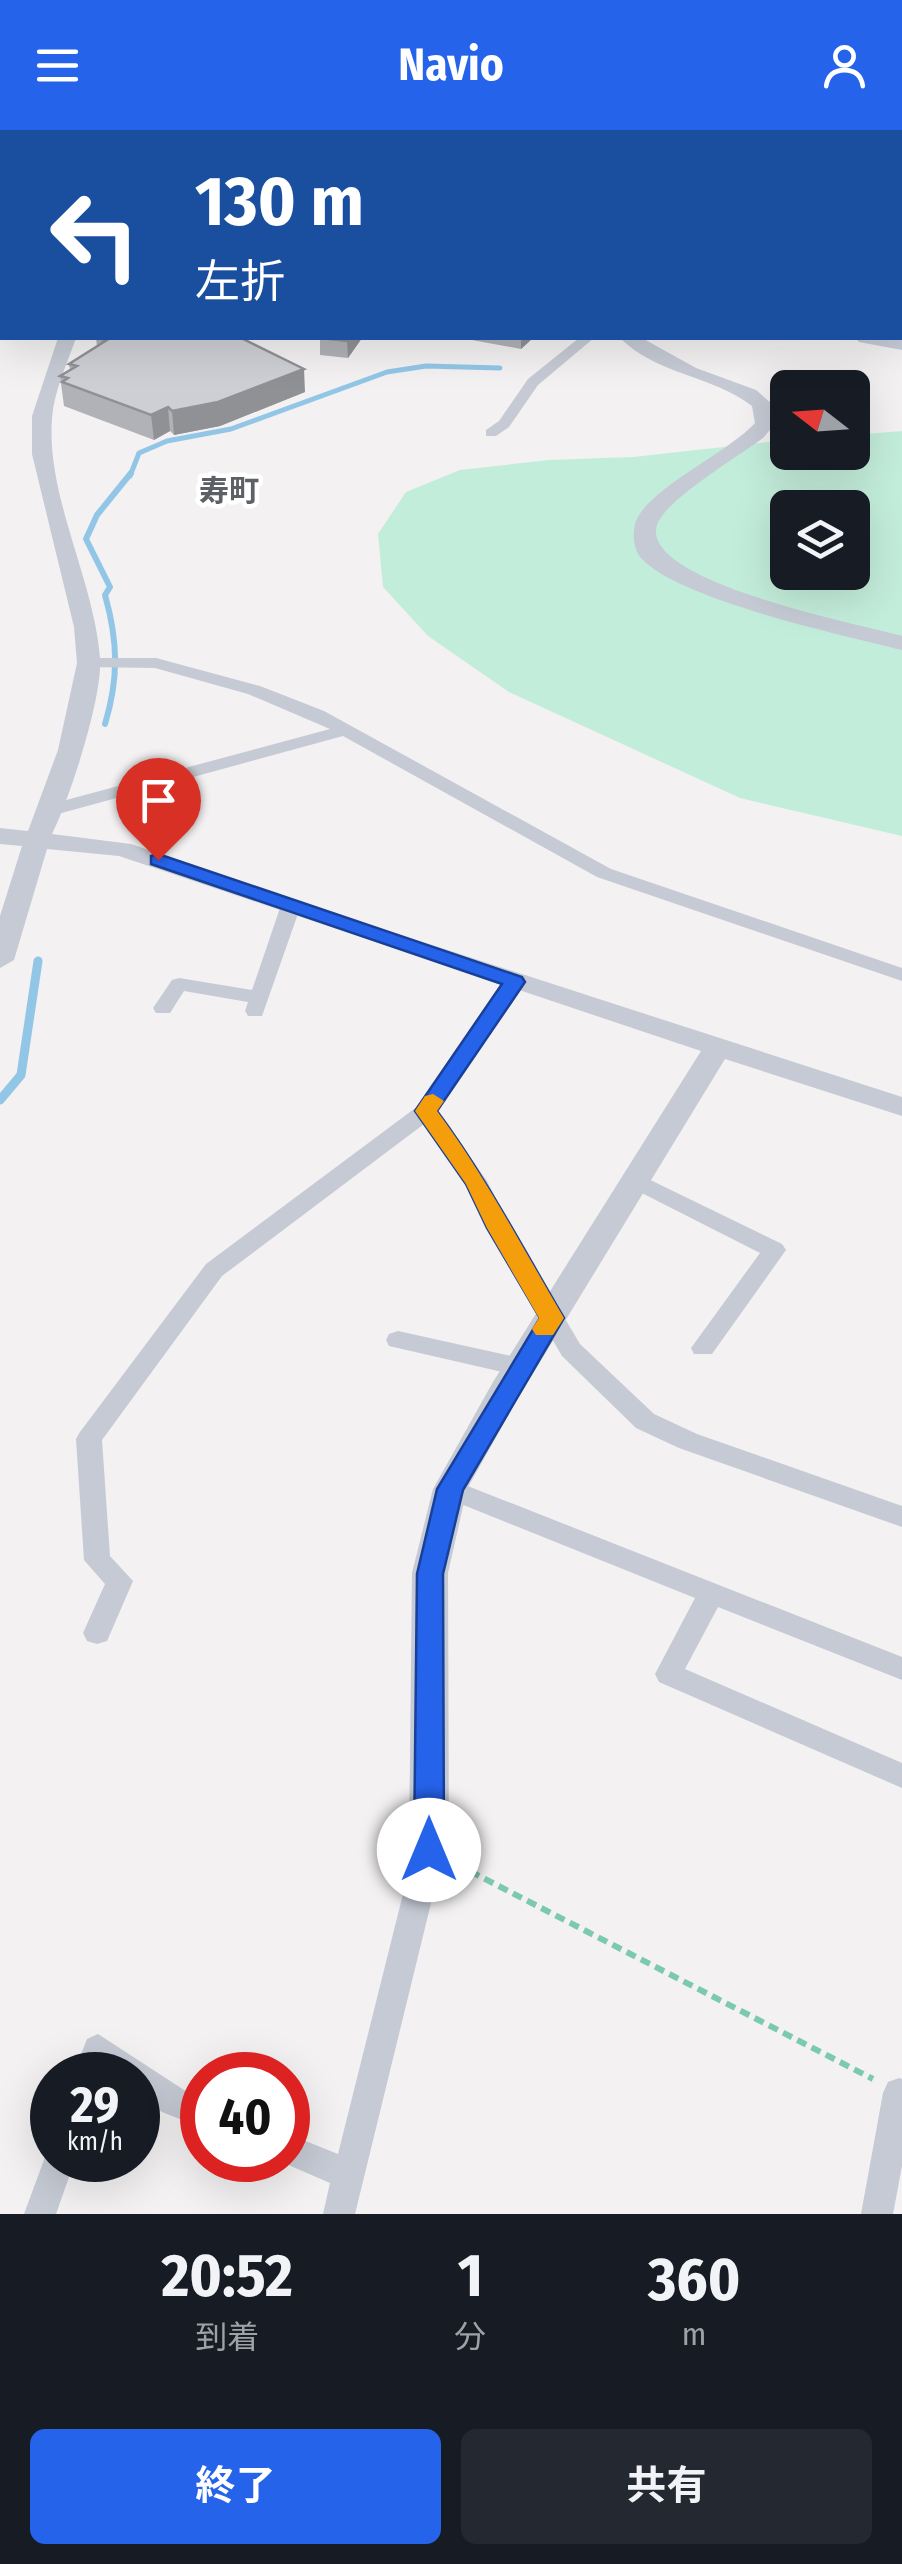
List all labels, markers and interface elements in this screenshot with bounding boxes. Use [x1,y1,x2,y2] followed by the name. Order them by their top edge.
[30,38,85,93] icon: menu
[398,38,504,92] text: Navio
[817,38,872,93] icon: person
[195,160,364,244] text: 130 m
[30,170,160,300] icon: left
[195,255,285,309] text: 左折
[770,370,870,470] north arrow
[770,370,870,590] map controls
[199,473,259,509] district label: 寿町
[770,490,870,590] button: layers
[116,758,201,861] pin
[131,773,186,828] icon: arrive
[377,1798,481,1902] position arrow
[180,2052,310,2182] speed limit sign: 40
[71,2075,119,2135] text: 29
[67,2127,123,2157] text: km/h
[162,2240,293,2312] text: 20:52
[458,2240,483,2312] text: 1
[648,2244,740,2316] text: 360
[682,2315,706,2353] text: m
[195,2318,259,2356] text: 到着
[454,2318,486,2356] text: 分
[30,2429,441,2544] button: 終了
[461,2429,872,2544] button: 共有

